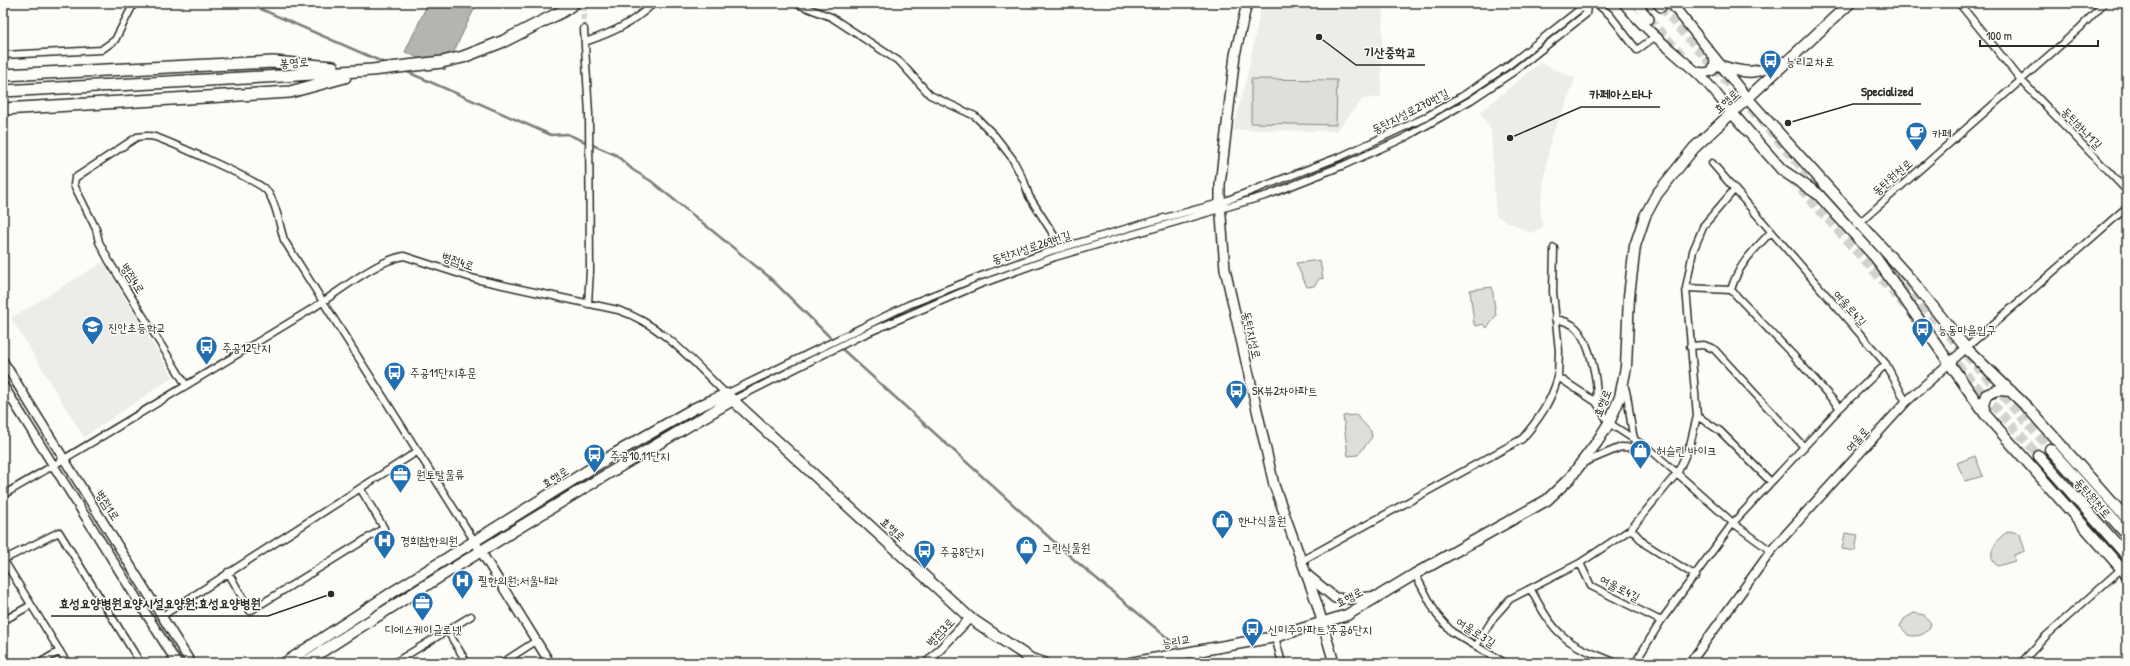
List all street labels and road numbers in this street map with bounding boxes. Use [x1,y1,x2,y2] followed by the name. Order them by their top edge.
[279,53,309,71] street label: 봉영로
[1368,84,1452,138] street label: 동탄지성로270번길
[1710,85,1742,117] street label: 효행로
[2058,103,2107,153] street label: 동탄하나1길
[1868,155,1916,199] street label: 동탄원천로
[989,226,1073,268] street label: 동탄지성로269번길
[439,248,477,274] street label: 병점4로
[117,259,149,297] street label: 병점4로
[1829,286,1871,330] street label: 여울로4길
[1238,310,1266,360] street label: 동탄지성로
[1589,386,1615,420] street label: 효행로
[1841,423,1873,455] street label: 여울로
[538,462,572,492] street label: 효행로
[2071,474,2115,522] street label: 동탄원천로
[92,486,124,524] street label: 병점1로
[877,513,909,545] street label: 효행로
[1597,570,1643,606] street label: 여울로4길
[1332,583,1366,611] street label: 효행로
[1453,613,1499,651] street label: 여울로3길
[922,614,958,650] street label: 병점3로
[1160,630,1192,652] street label: 능리교

